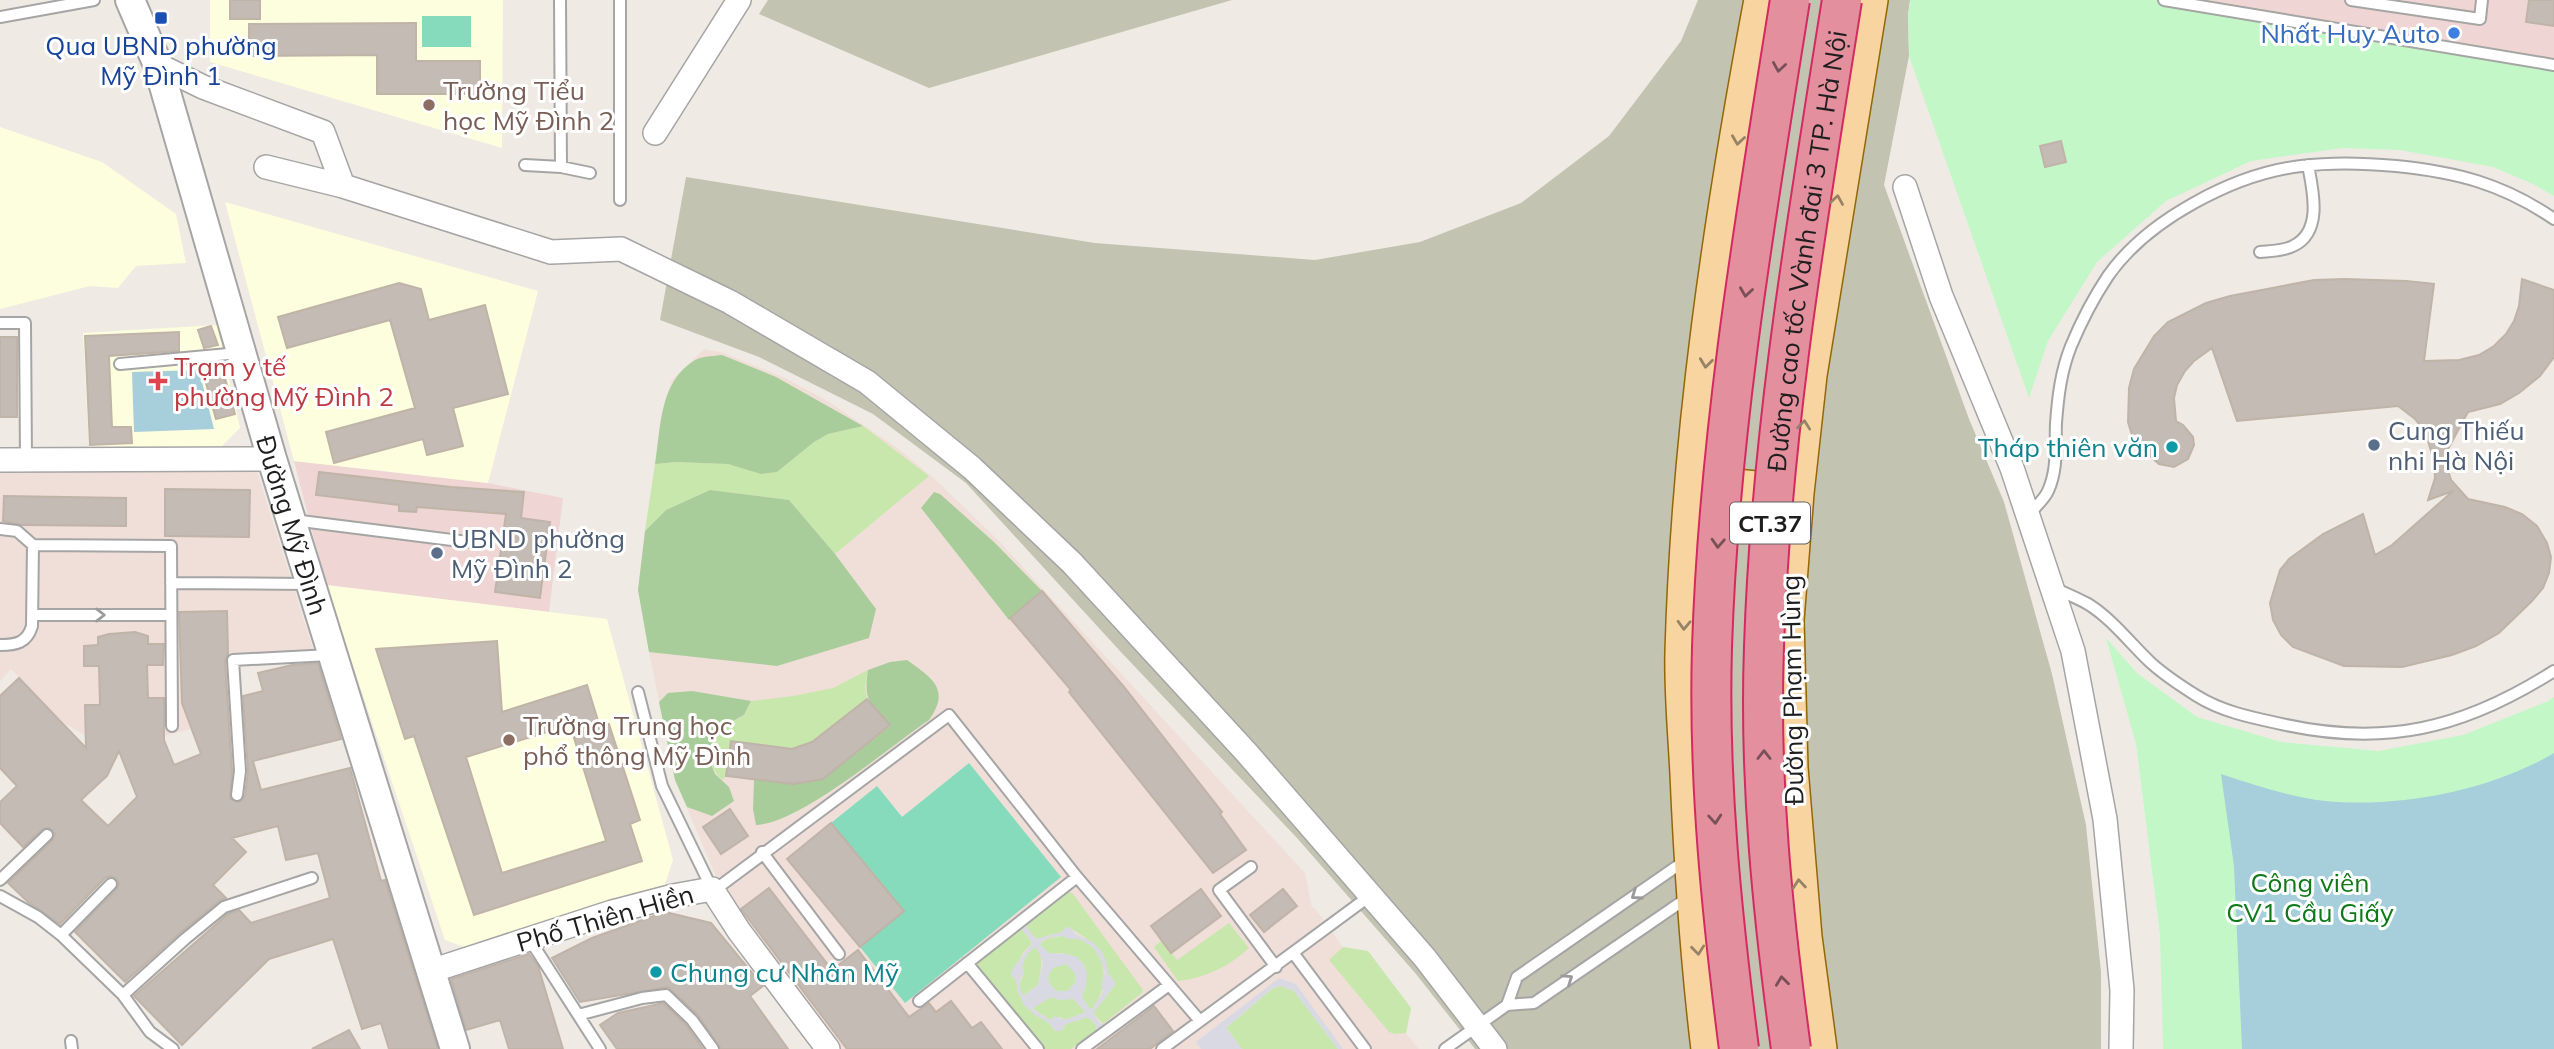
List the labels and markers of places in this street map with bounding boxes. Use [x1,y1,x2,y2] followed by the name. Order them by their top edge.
[153,10,169,26] marker: Qua UBND phường Mỹ Đình 1
[2260,17,2440,50] place label: Nhất Huy Auto
[2446,25,2462,41] marker: Nhất Huy Auto
[45,29,277,92] place label: Qua UBND phường Mỹ Đình 1
[443,74,614,137] place label: Trường Tiểu học Mỹ Đình 2
[421,97,437,113] marker: Trường Tiểu học Mỹ Đình 2
[174,350,394,413] place label: Trạm y tế phường Mỹ Đình 2
[148,371,168,391] marker: Trạm y tế phường Mỹ Đình 2
[2388,414,2524,477] place label: Cung Thiếu nhi Hà Nội
[1978,431,2158,464] place label: Tháp thiên văn
[2366,437,2382,453] marker: Cung Thiếu nhi Hà Nội
[2164,439,2180,455] marker: Tháp thiên văn
[451,522,625,585] place label: UBND phường Mỹ Đình 2
[429,545,445,561] marker: UBND phường Mỹ Đình 2
[523,709,751,772] place label: Trường Trung học phổ thông Mỹ Đình
[501,732,517,748] marker: Trường Trung học phổ thông Mỹ Đình
[670,956,899,989] place label: Chung cư Nhân Mỹ
[648,964,664,980] marker: Chung cư Nhân Mỹ

